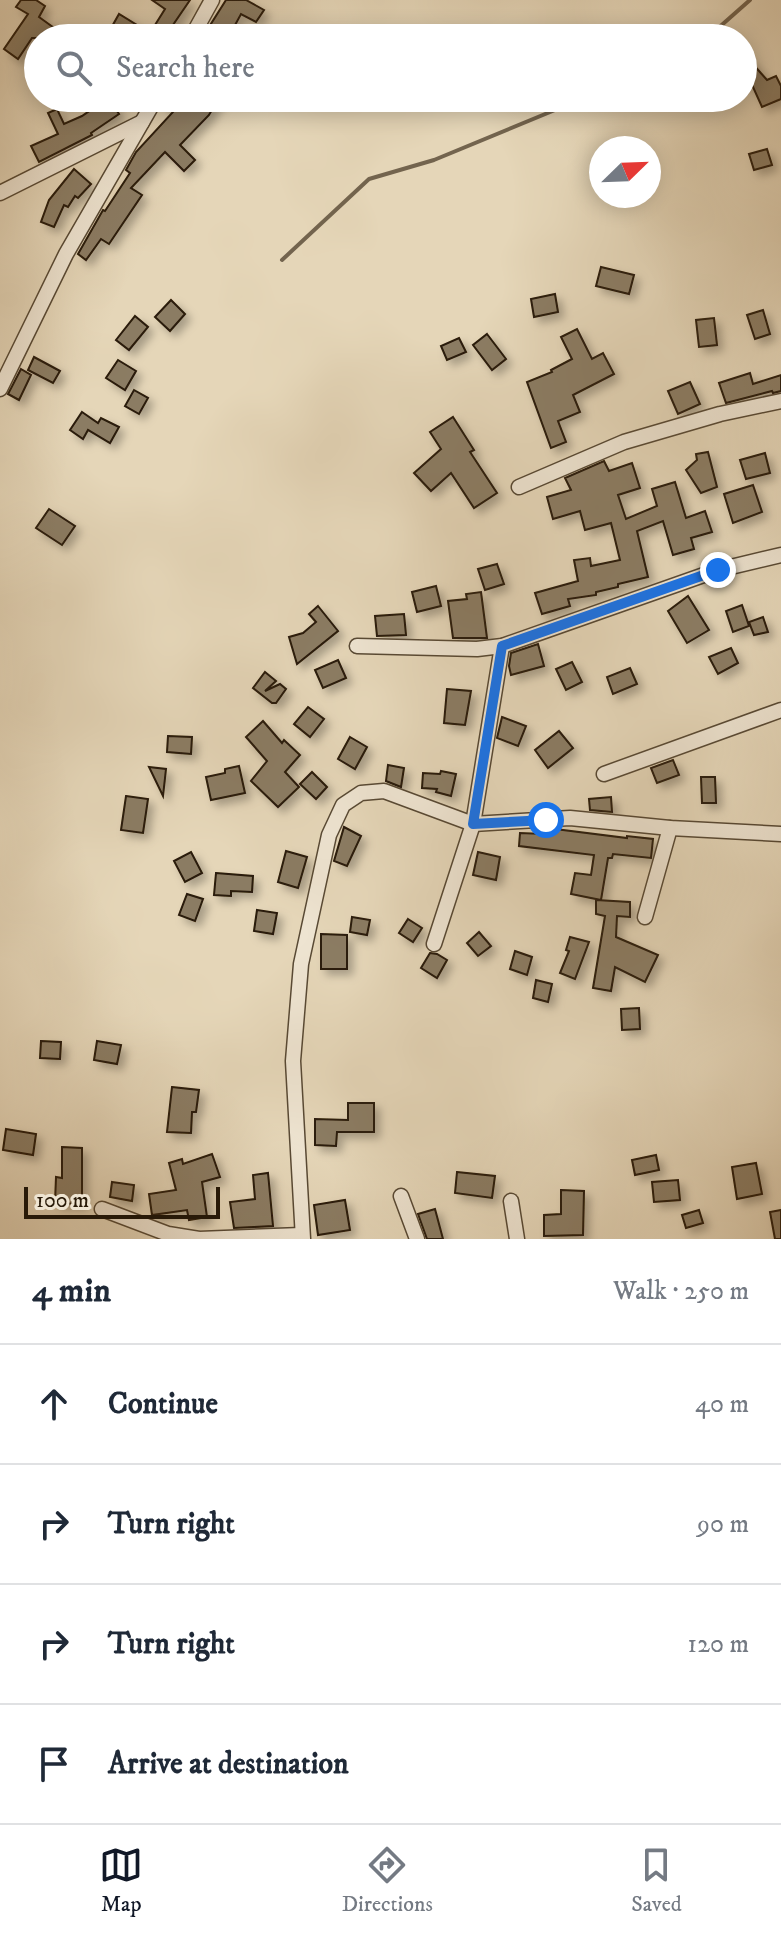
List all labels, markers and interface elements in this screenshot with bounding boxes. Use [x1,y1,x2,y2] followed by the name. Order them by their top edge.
[24,24,757,112] search box
[52,46,96,90] icon: search
[116,50,255,87] text: Search here
[589,136,661,208] north arrow
[700,552,736,588] route end
[528,802,564,838] route start
[24,1183,220,1219] scale bar
[36,1187,89,1214] text: 100 m
[32,1270,111,1312] text: 4 min
[613,1275,749,1308] text: Walk · 250 m
[32,1382,76,1426] icon: ahead
[108,1386,218,1423] text: Continue
[695,1388,749,1421] text: 40 m
[32,1502,76,1546] icon: right
[108,1506,235,1543] text: Turn right
[697,1508,749,1541] text: 90 m
[32,1622,76,1666] icon: right
[108,1626,235,1663] text: Turn right
[688,1628,749,1661] text: 120 m
[32,1742,76,1786] icon: arrive
[108,1746,349,1783] text: Arrive at destination
[99,1843,143,1918] tab: Map
[342,1843,433,1918] tab: Directions
[631,1843,682,1918] tab: Saved

